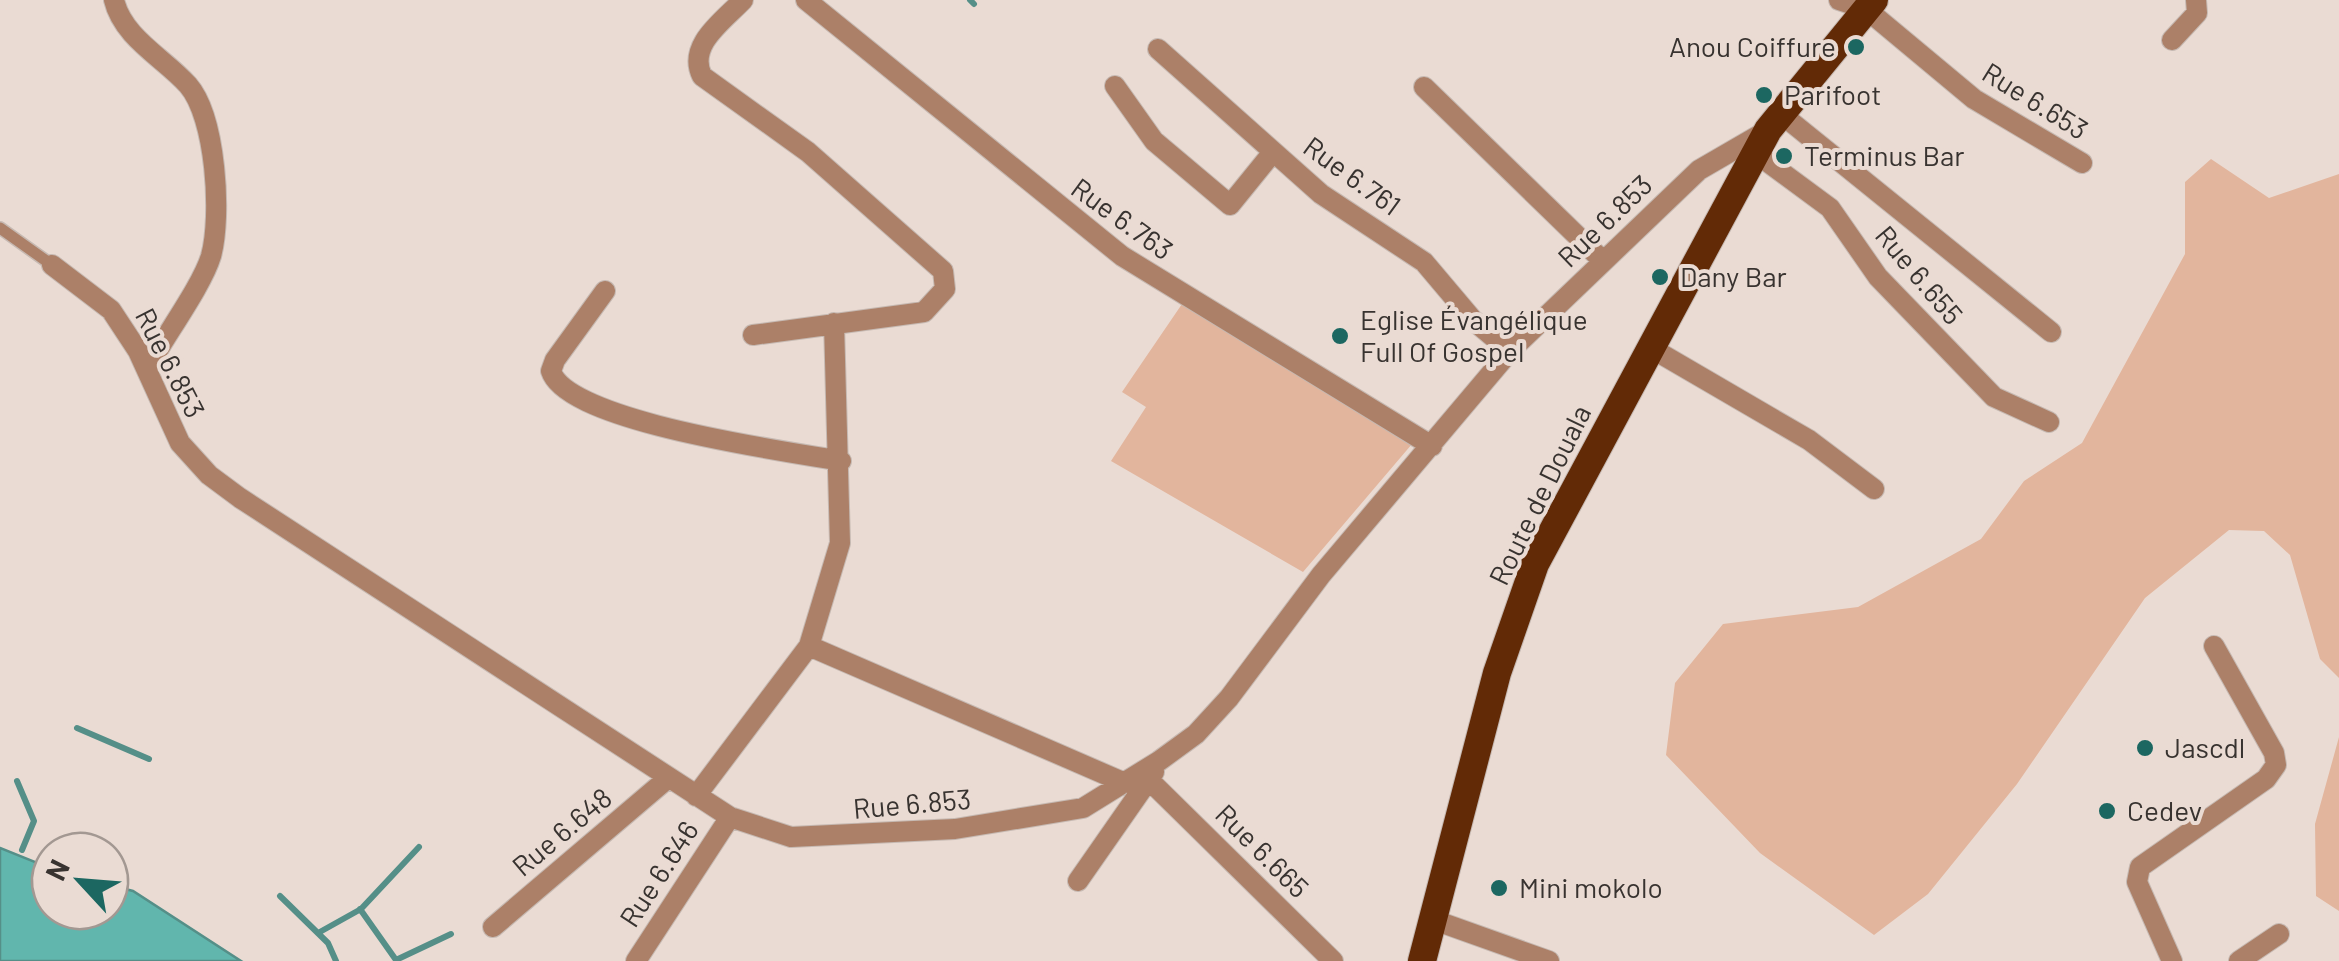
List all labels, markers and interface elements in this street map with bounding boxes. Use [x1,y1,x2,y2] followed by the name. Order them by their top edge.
[1669,29,1836,63] place label: Anou Coiffure
[1845,36,1867,58] marker: Anou Coiffure
[1976,54,2095,146] street label: Rue 6.653
[1784,77,1881,111] place label: Parifoot
[1753,84,1775,106] marker: Parifoot
[1297,129,1408,222] street label: Rue 6.761
[1804,138,1964,172] place label: Terminus Bar
[1773,145,1795,167] marker: Terminus Bar
[1550,167,1659,274] street label: Rue 6.853
[1065,170,1180,266] street label: Rue 6.763
[1869,218,1971,331] street label: Rue 6.655
[1680,259,1787,293] place label: Dany Bar
[1649,266,1671,288] marker: Dany Bar
[129,302,213,423] street label: Rue 6.853
[1360,302,1588,368] place label: Eglise Évangélique Full Of Gospel
[1329,325,1351,347] marker: Eglise Évangélique Full Of Gospel
[1481,399,1597,590] street label: Route de Douala
[2165,730,2245,764] place label: Jascdl
[2134,737,2156,759] marker: Jascdl
[505,780,618,883] street label: Rue 6.648
[852,781,972,825] street label: Rue 6.853
[2127,793,2202,827] place label: Cedev
[1209,797,1316,904] street label: Rue 6.665
[2096,800,2118,822] marker: Cedev
[611,814,705,933] street label: Rue 6.646
[30,831,130,931] north arrow
[37,854,76,885] text: N
[1519,870,1663,904] place label: Mini mokolo
[1488,877,1510,899] marker: Mini mokolo

